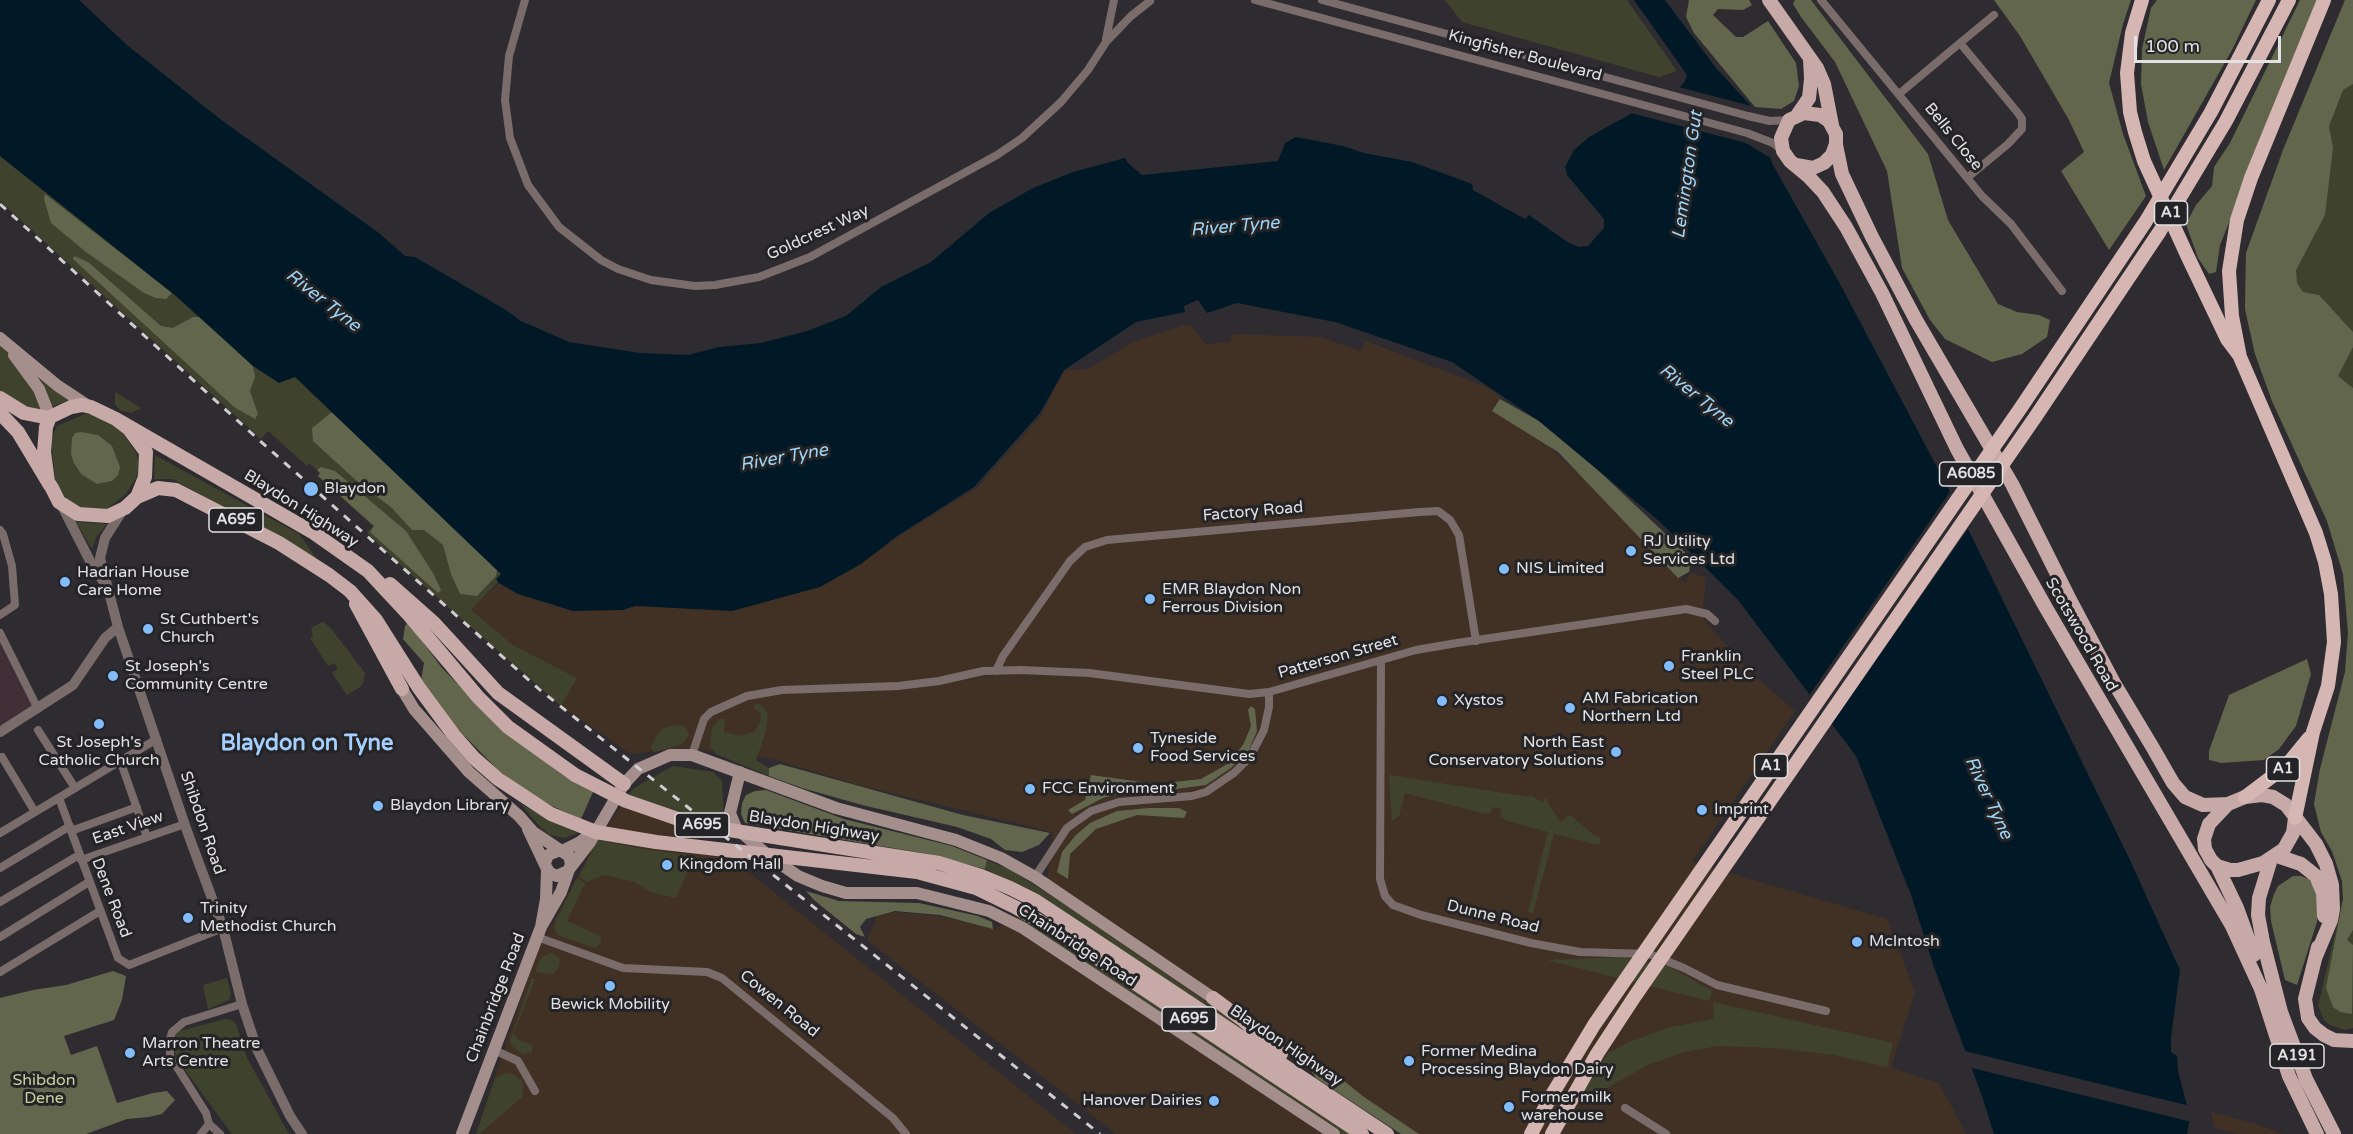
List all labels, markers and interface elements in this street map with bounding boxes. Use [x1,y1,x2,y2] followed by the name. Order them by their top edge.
[2137,24,2284,62] scale bar
[1446,26,1604,86] street label: Kingfisher Boulevard
[2145,35,2200,57] text: 100 m
[1920,99,1986,175] street label: Bells Close
[1668,110,1708,240] water label: Lemington Gut
[764,201,872,265] street label: Goldcrest Way
[2154,201,2188,225] road number: A1
[1190,212,1280,242] water label: River Tyne
[281,265,365,337] water label: River Tyne
[1655,360,1737,432] water label: River Tyne
[738,440,830,476] water label: River Tyne
[1940,462,2002,486] road number: A6085
[240,466,362,552] street label: Blaydon Highway
[324,479,386,499] place label: Blaydon
[302,480,320,498] marker: Blaydon
[1202,498,1304,526] street label: Factory Road
[209,508,263,532] road number: A695
[1643,532,1735,570] place label: RJ Utility Services Ltd
[1624,544,1638,558] marker: RJ Utility Services Ltd
[1516,559,1604,579] place label: NIS Limited
[1497,562,1511,576] marker: NIS Limited
[77,563,189,601] place label: Hadrian House Care Home
[58,575,72,589] marker: Hadrian House Care Home
[2041,575,2121,695] street label: Scotswood Road
[1162,580,1301,618] place label: EMR Blaydon Non Ferrous Division
[1143,592,1157,606] marker: EMR Blaydon Non Ferrous Division
[160,610,259,648] place label: St Cuthbert's Church
[141,622,155,636] marker: St Cuthbert's Church
[1276,631,1400,683] street label: Patterson Street
[1681,647,1754,685] place label: Franklin Steel PLC
[125,657,268,695] place label: St Joseph's Community Centre
[1662,659,1676,673] marker: Franklin Steel PLC
[106,669,120,683] marker: St Joseph's Community Centre
[1582,689,1698,727] place label: AM Fabrication Northern Ltd
[1454,691,1504,711] place label: Xystos
[1435,694,1449,708] marker: Xystos
[1563,701,1577,715] marker: AM Fabrication Northern Ltd
[92,717,106,731] marker: St Joseph's Catholic Church
[1150,729,1256,767] place label: Tyneside Food Services
[221,731,393,757] district label: Blaydon on Tyne
[39,733,159,771] place label: St Joseph's Catholic Church
[1428,733,1604,771] place label: North East Conservatory Solutions
[1131,741,1145,755] marker: Tyneside Food Services
[1609,745,1623,759] marker: North East Conservatory Solutions
[1959,753,2017,843] water label: River Tyne
[1754,754,1788,778] road number: A1
[2266,757,2300,781] road number: A1
[175,769,229,877] street label: Shibdon Road
[1042,779,1174,799] place label: FCC Environment
[1023,782,1037,796] marker: FCC Environment
[390,796,509,816] place label: Blaydon Library
[371,799,385,813] marker: Blaydon Library
[1714,800,1769,820] place label: Imprint
[1695,803,1709,817] marker: Imprint
[90,807,166,849] street label: East View
[747,807,881,847] street label: Blaydon Highway
[675,813,729,837] road number: A695
[87,855,135,941] street label: Dene Road
[679,855,781,875] place label: Kingdom Hall
[660,858,674,872] marker: Kingdom Hall
[1445,896,1541,938] street label: Dunne Road
[200,899,337,937] place label: Trinity Methodist Church
[1014,901,1140,991] street label: Chainbridge Road
[181,911,195,925] marker: Trinity Methodist Church
[462,930,530,1066] street label: Chainbridge Road
[1869,932,1940,952] place label: McIntosh
[1850,935,1864,949] marker: McIntosh
[736,966,822,1042] street label: Cowen Road
[603,979,617,993] marker: Bewick Mobility
[550,995,670,1015] place label: Bewick Mobility
[1226,1001,1346,1091] street label: Blaydon Highway
[1162,1007,1216,1031] road number: A695
[142,1034,260,1072] place label: Marron Theatre Arts Centre
[1421,1042,1614,1080] place label: Former Medina Processing Blaydon Dairy
[2270,1044,2324,1068] road number: A191
[123,1046,137,1060] marker: Marron Theatre Arts Centre
[1402,1054,1416,1068] marker: Former Medina Processing Blaydon Dairy
[12,1071,76,1109] park label: Shibdon Dene
[1521,1088,1611,1126] place label: Former milk warehouse
[1082,1091,1202,1111] place label: Hanover Dairies
[1207,1094,1221,1108] marker: Hanover Dairies
[1502,1100,1516,1114] marker: Former milk warehouse

